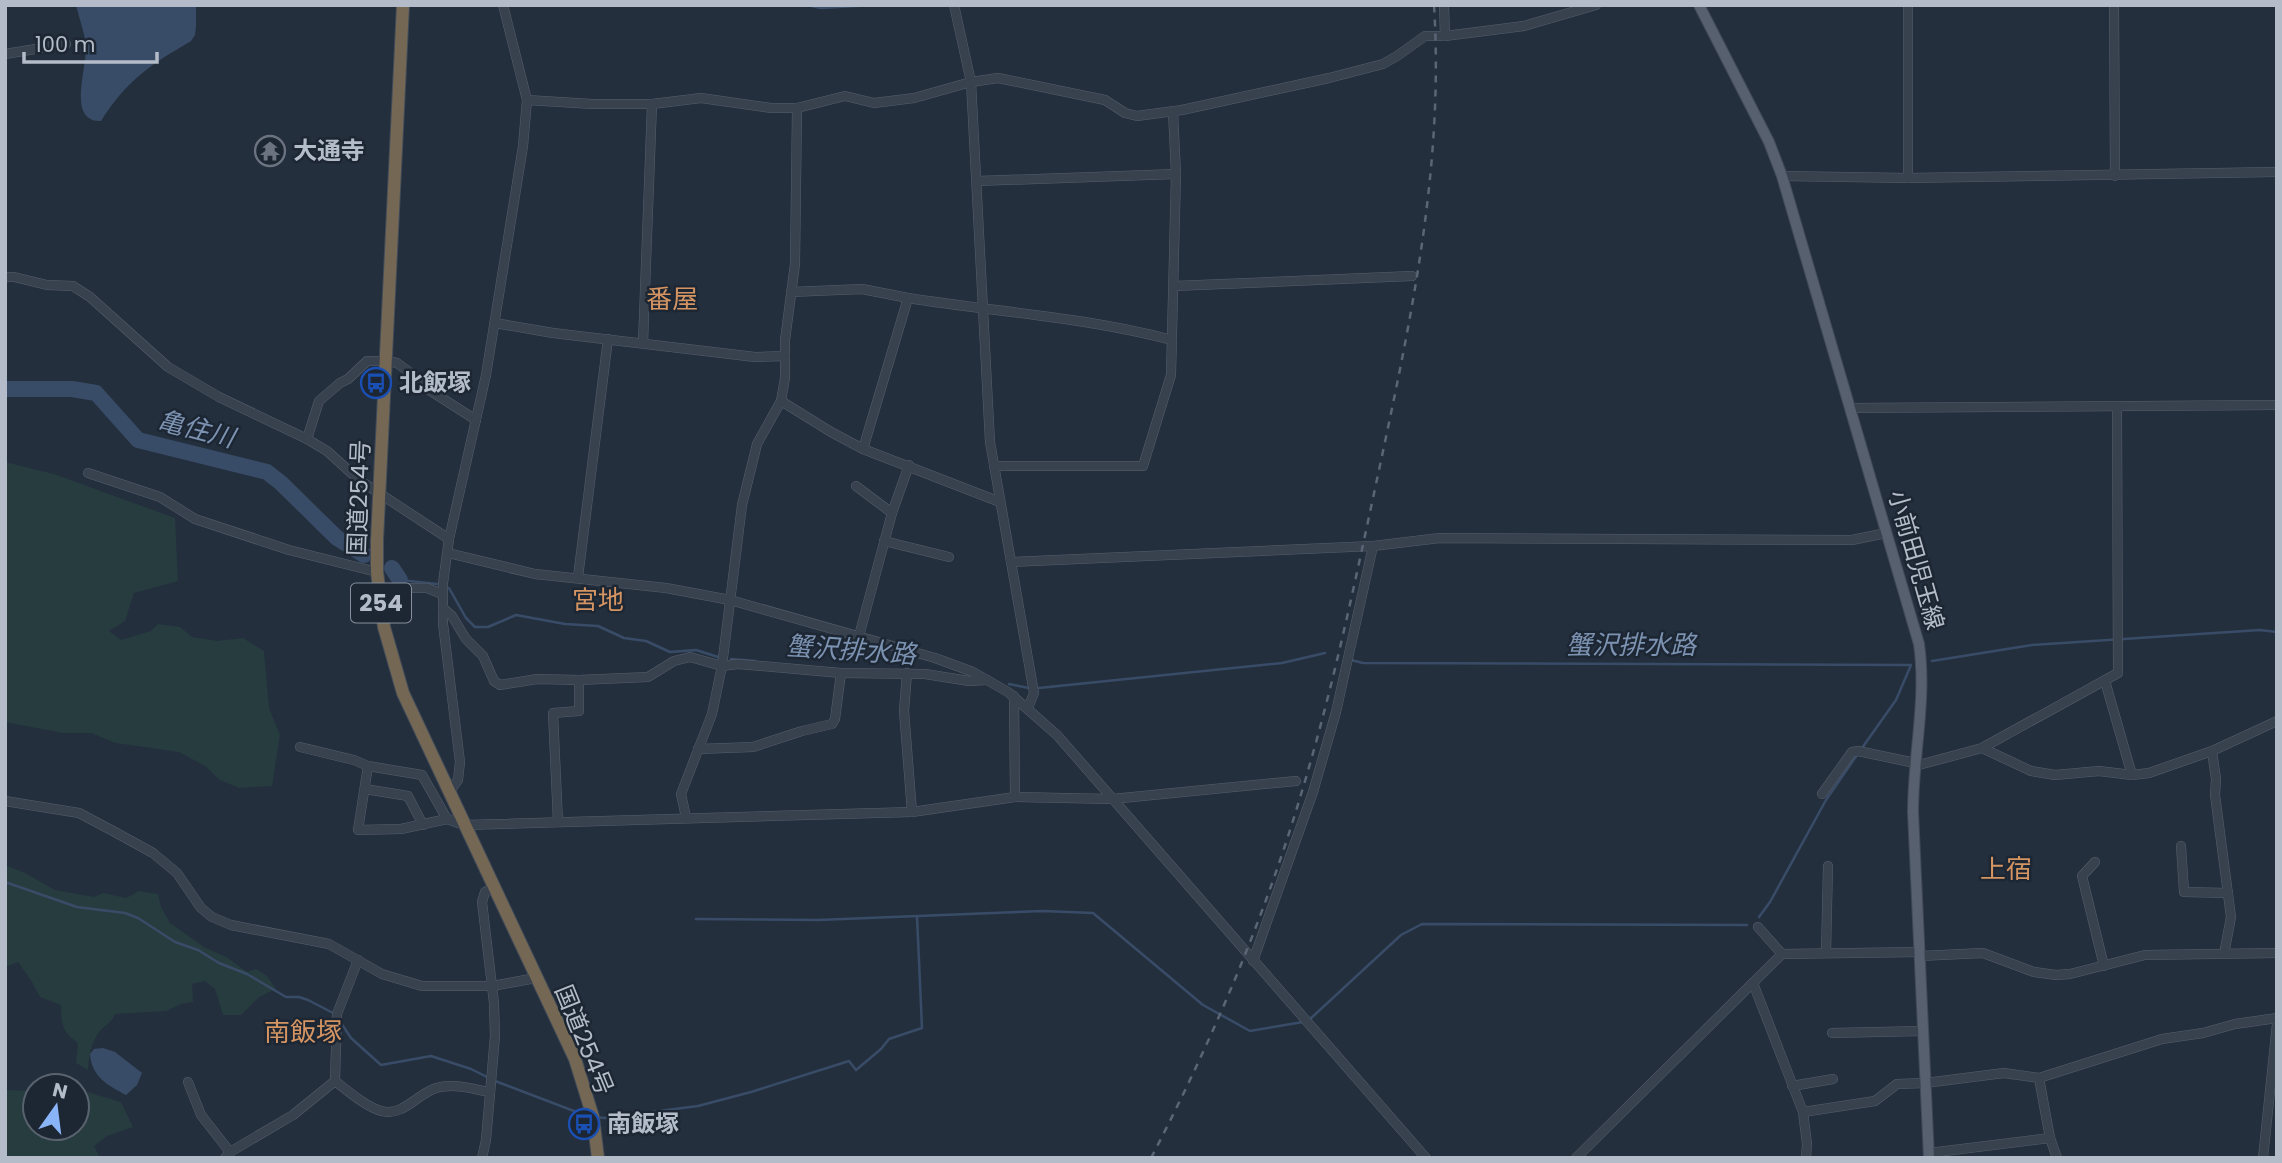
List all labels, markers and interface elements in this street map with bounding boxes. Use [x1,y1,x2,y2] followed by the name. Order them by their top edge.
[24,21,158,65] scale bar
[35,30,95,59] text: 100 m
[253,134,287,168] temple icon: 大通寺
[293,134,365,167] place label: 大通寺
[646,281,698,317] district label: 番屋
[359,366,393,400] bus stop icon: 北飯塚
[399,366,471,399] place label: 北飯塚
[154,402,241,457] water label: 亀住川
[340,439,377,557] street label: 国道254号
[1881,486,1952,634] street label: 小前田児玉線
[572,582,624,618] district label: 宮地
[351,583,411,622] road number: 254
[1566,627,1698,663] water label: 蟹沢排水路
[785,628,919,673] water label: 蟹沢排水路
[1980,851,2032,887] district label: 上宿
[547,980,621,1100] street label: 国道254号
[264,1014,342,1050] district label: 南飯塚
[21,1072,91,1142] north arrow
[50,1076,70,1106] text: N
[567,1107,601,1141] bus stop icon: 南飯塚
[607,1107,679,1140] place label: 南飯塚

